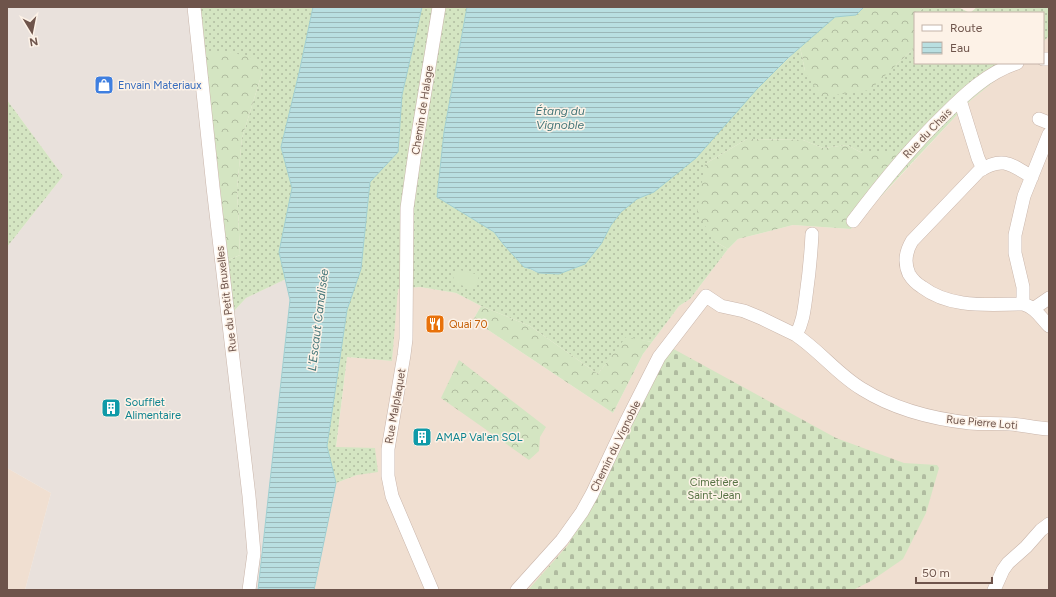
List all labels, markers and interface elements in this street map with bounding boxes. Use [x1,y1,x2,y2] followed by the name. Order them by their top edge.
[12,12,52,52] north arrow
[914,12,1044,64] legend
[950,21,983,35] text: Route
[28,34,39,48] text: N
[950,41,970,55] text: Eau
[409,64,436,156] street label: Chemin de Halage
[93,74,115,96] shop icon: Envain Materiaux
[118,79,202,92] place label: Envain Materiaux
[535,104,585,132] water label: Étang du Vignoble
[900,106,954,161] street label: Rue du Chais
[214,245,239,353] street label: Rue du Petit Bruxelles
[305,268,331,372] water label: L'Escaut Canalisée
[424,313,446,335] restaurant icon: Quai 70
[449,318,488,331] place label: Quai 70
[382,367,409,445] street label: Rue Malplaquet
[125,396,181,422] place label: Soufflet Alimentaire
[100,397,122,419] building icon: Soufflet Alimentaire
[588,398,643,494] street label: Chemin du Vignoble
[946,413,1018,432] street label: Rue Pierre Loti
[411,426,433,448] building icon: AMAP Val'en SOL
[436,431,523,444] place label: AMAP Val'en SOL
[687,476,741,502] park label: Cimetière Saint-Jean
[916,559,992,585] scale bar
[922,566,950,580] text: 50 m

